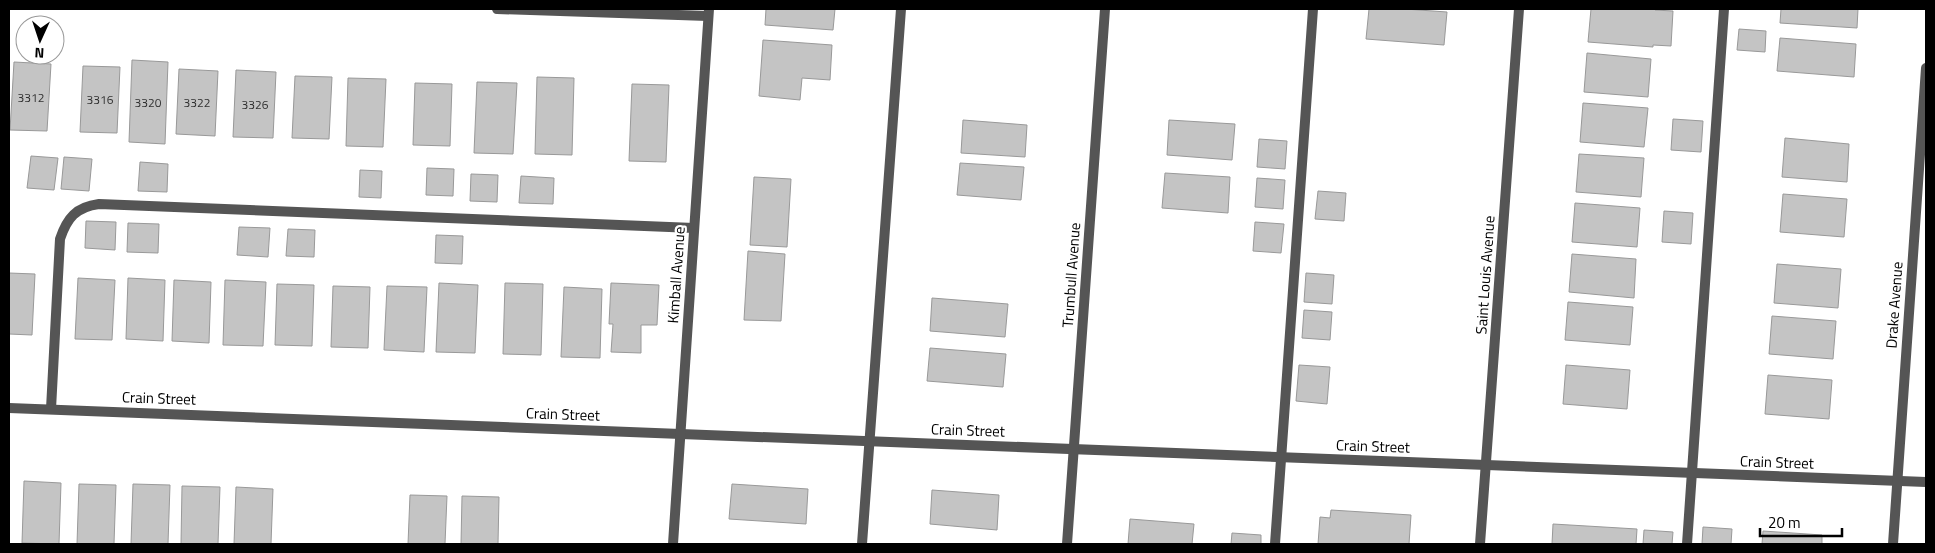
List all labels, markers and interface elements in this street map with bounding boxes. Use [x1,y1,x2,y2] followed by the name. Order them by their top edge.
[15,15,65,65] north arrow
[34,43,45,64] text: N
[18,88,44,107] house number: 3312
[87,90,114,109] house number: 3316
[135,93,162,112] house number: 3320
[184,93,210,112] house number: 3322
[242,95,269,114] house number: 3326
[1469,215,1501,335] street label: Saint Louis Avenue
[1056,222,1086,328] street label: Trumbull Avenue
[661,226,691,324] street label: Kimball Avenue
[1879,261,1909,349] street label: Drake Avenue
[122,385,197,411] street label: Crain Street
[526,401,601,427] street label: Crain Street
[931,417,1006,443] street label: Crain Street
[1336,433,1411,459] street label: Crain Street
[1740,449,1815,475] street label: Crain Street
[1760,506,1842,538] scale bar
[1768,511,1801,534] text: 20 m

